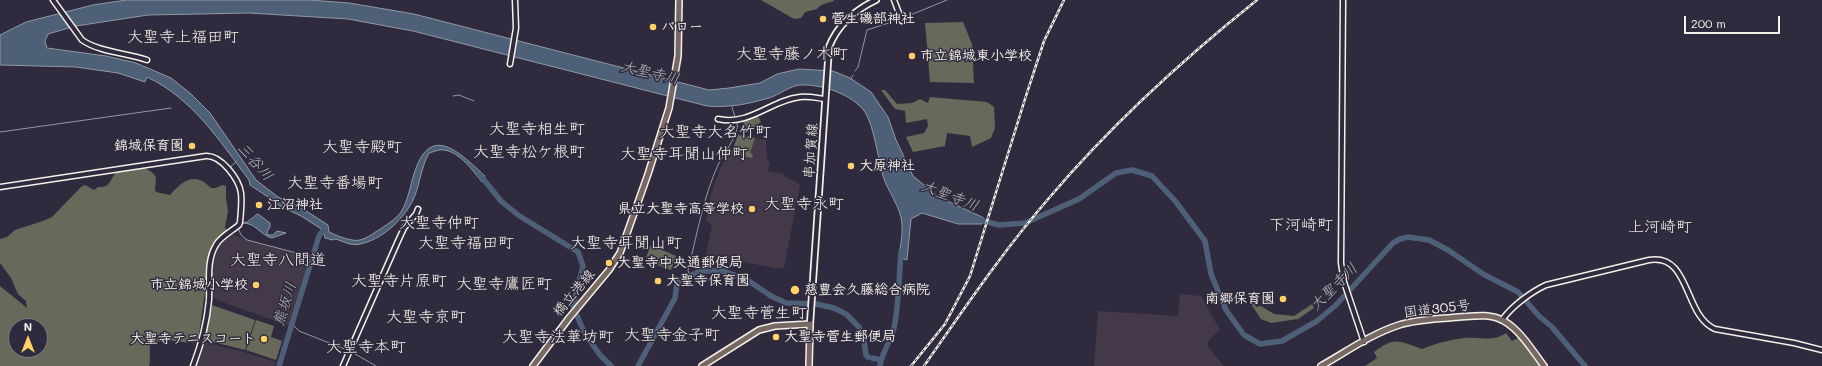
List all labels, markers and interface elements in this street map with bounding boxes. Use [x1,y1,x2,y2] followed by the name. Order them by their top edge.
[1686,8,1782,34] scale bar
[831,11,915,27] place label: 菅生磯部神社
[818,14,828,24] marker: 菅生磯部神社
[1691,15,1726,31] text: 200 m
[661,19,703,35] place label: バロー
[648,22,658,32] marker: バロー
[127,27,239,47] district label: 大聖寺上福田町
[736,44,848,64] district label: 大聖寺藤ノ木町
[920,48,1032,64] place label: 市立錦城東小学校
[907,51,917,61] marker: 市立錦城東小学校
[619,57,681,89] water label: 大聖寺川
[489,119,585,139] district label: 大聖寺相生町
[659,122,771,142] district label: 大聖寺大名竹町
[801,122,821,180] street label: 串加賀線
[322,137,402,157] district label: 大聖寺殿町
[114,138,184,154] place label: 錦城保育園
[233,139,277,185] water label: 三谷川
[187,141,197,151] marker: 錦城保育園
[473,142,585,162] district label: 大聖寺松ケ根町
[620,144,748,164] district label: 大聖寺耳聞山仲町
[859,158,915,174] place label: 大原神社
[846,161,856,171] marker: 大原神社
[287,173,383,193] district label: 大聖寺番場町
[919,177,981,215] water label: 大聖寺川
[764,194,844,214] district label: 大聖寺永町
[267,197,323,213] place label: 江沼神社
[254,200,264,210] marker: 江沼神社
[618,201,744,217] place label: 県立大聖寺高等学校
[747,204,757,214] marker: 県立大聖寺高等学校
[399,213,479,233] district label: 大聖寺仲町
[1269,215,1333,235] district label: 下河崎町
[1628,217,1692,237] district label: 上河崎町
[418,233,514,253] district label: 大聖寺福田町
[570,233,682,253] district label: 大聖寺耳聞山町
[230,250,326,270] district label: 大聖寺八間道
[617,255,743,271] place label: 大聖寺中央通郵便局
[604,258,614,268] marker: 大聖寺中央通郵便局
[1306,259,1362,315] water label: 大聖寺川
[550,266,598,320] street label: 橋立港線
[351,271,447,291] district label: 大聖寺片原町
[666,273,750,289] place label: 大聖寺保育園
[456,274,552,294] district label: 大聖寺鷹匠町
[653,276,663,286] marker: 大聖寺保育園
[150,277,248,293] place label: 市立錦城小学校
[251,280,261,290] marker: 市立錦城小学校
[270,280,300,328] water label: 熊坂川
[804,282,930,298] place label: 慈豊会久藤総合病院
[789,284,801,296] marker: 慈豊会久藤総合病院
[1205,291,1275,307] place label: 南郷保育園
[1278,294,1288,304] marker: 南郷保育園
[1403,297,1471,321] street label: 国道305号
[711,303,807,323] district label: 大聖寺菅生町
[386,307,466,327] district label: 大聖寺京町
[8,318,48,358] north arrow
[24,319,32,334] text: N
[624,325,720,345] district label: 大聖寺金子町
[502,327,614,347] district label: 大聖寺法華坊町
[784,329,896,345] place label: 大聖寺菅生郵便局
[130,331,256,347] place label: 大聖寺テニスコート
[771,332,781,342] marker: 大聖寺菅生郵便局
[259,334,269,344] marker: 大聖寺テニスコート
[326,337,406,357] district label: 大聖寺本町

